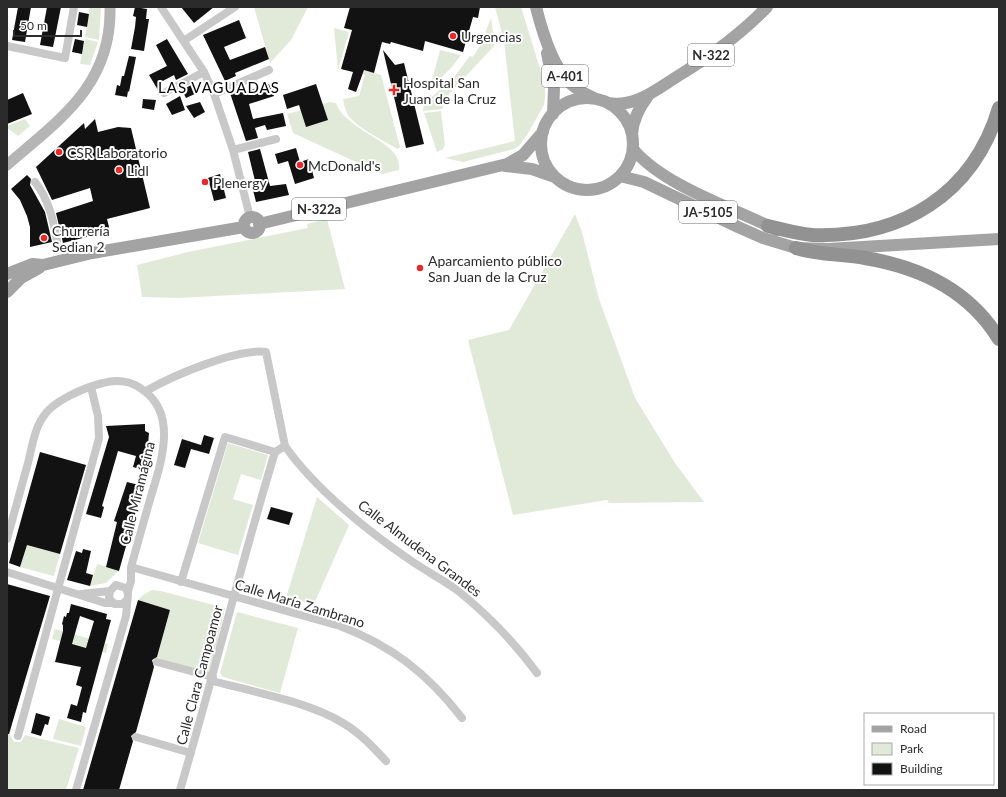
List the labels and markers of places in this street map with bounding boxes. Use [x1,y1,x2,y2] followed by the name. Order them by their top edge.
[461,28,521,45] place label: Urgencias
[448,31,458,41] marker: Urgencias
[403,74,496,107] place label: Hospital San Juan de la Cruz
[388,84,400,96] marker: Hospital San Juan de la Cruz
[67,144,167,161] place label: CSR Laboratorio
[54,147,64,157] marker: CSR Laboratorio
[308,157,381,174] place label: McDonald's
[295,160,305,170] marker: McDonald's
[127,162,149,179] place label: Lidl
[114,165,124,175] marker: Lidl
[213,174,267,191] place label: Plenergy
[200,177,210,187] marker: Plenergy
[52,222,110,255] place label: Churrería Sedian 2
[39,233,49,243] marker: Churrería Sedian 2
[428,252,562,285] place label: Aparcamiento público San Juan de la Cruz
[415,263,425,273] marker: Aparcamiento público San Juan de la Cruz

